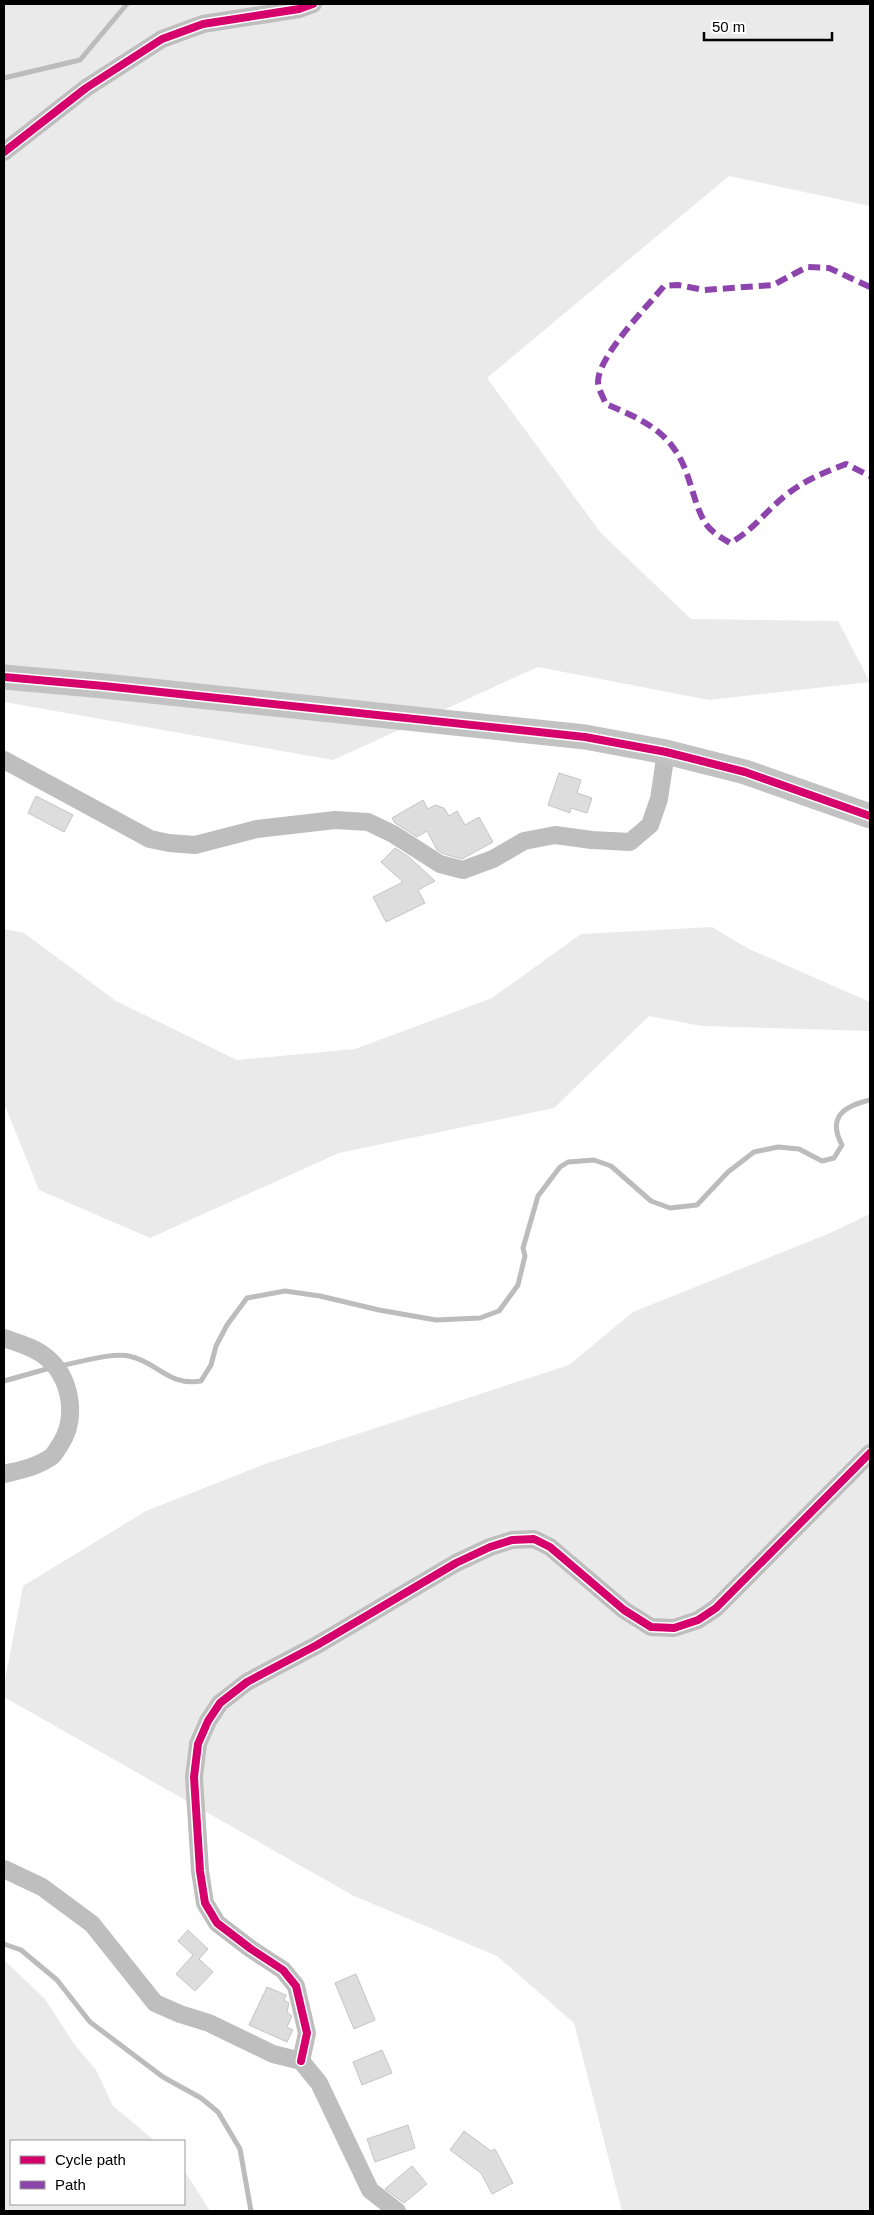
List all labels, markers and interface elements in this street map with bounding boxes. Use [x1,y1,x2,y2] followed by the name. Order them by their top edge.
[704,10,832,42] scale bar
[712,18,745,35] text: 50 m
[10,2140,185,2205] legend
[55,2151,126,2168] text: Cycle path
[55,2176,86,2193] text: Path

